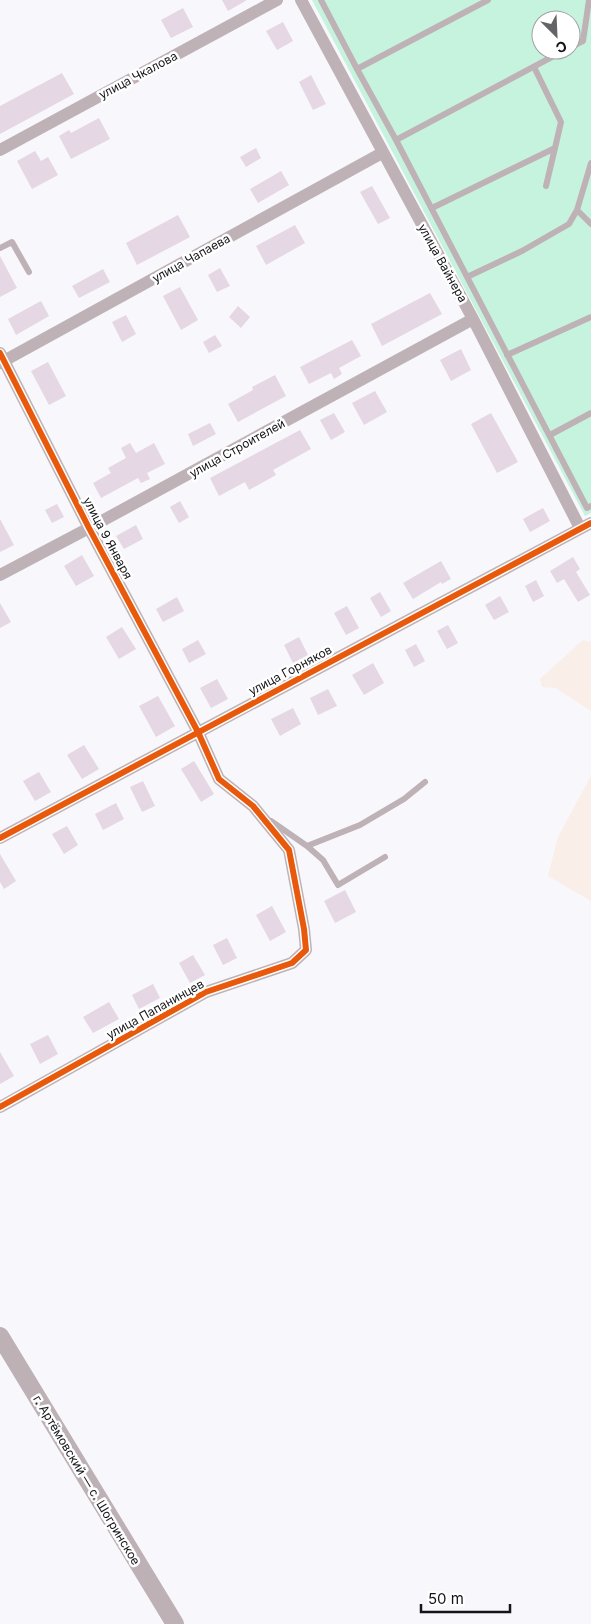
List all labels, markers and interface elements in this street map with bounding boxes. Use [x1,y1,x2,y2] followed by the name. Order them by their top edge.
[531,10,581,60] north arrow
[553,37,570,57] text: С
[96,48,180,102] street label: улица Чкалова
[415,221,471,305] street label: улица Вайнера
[149,230,233,286] street label: улица Чапаева
[187,415,287,481] street label: улица Строителей
[80,494,136,582] street label: улица 9 Января
[246,642,334,698] street label: улица Горняков
[104,976,207,1042] street label: улица Папанинцев
[30,1392,144,1568] street label: г. Артёмовский — с. Шогринское
[421,1582,510,1614] scale bar
[428,1589,464,1608] text: 50 m

